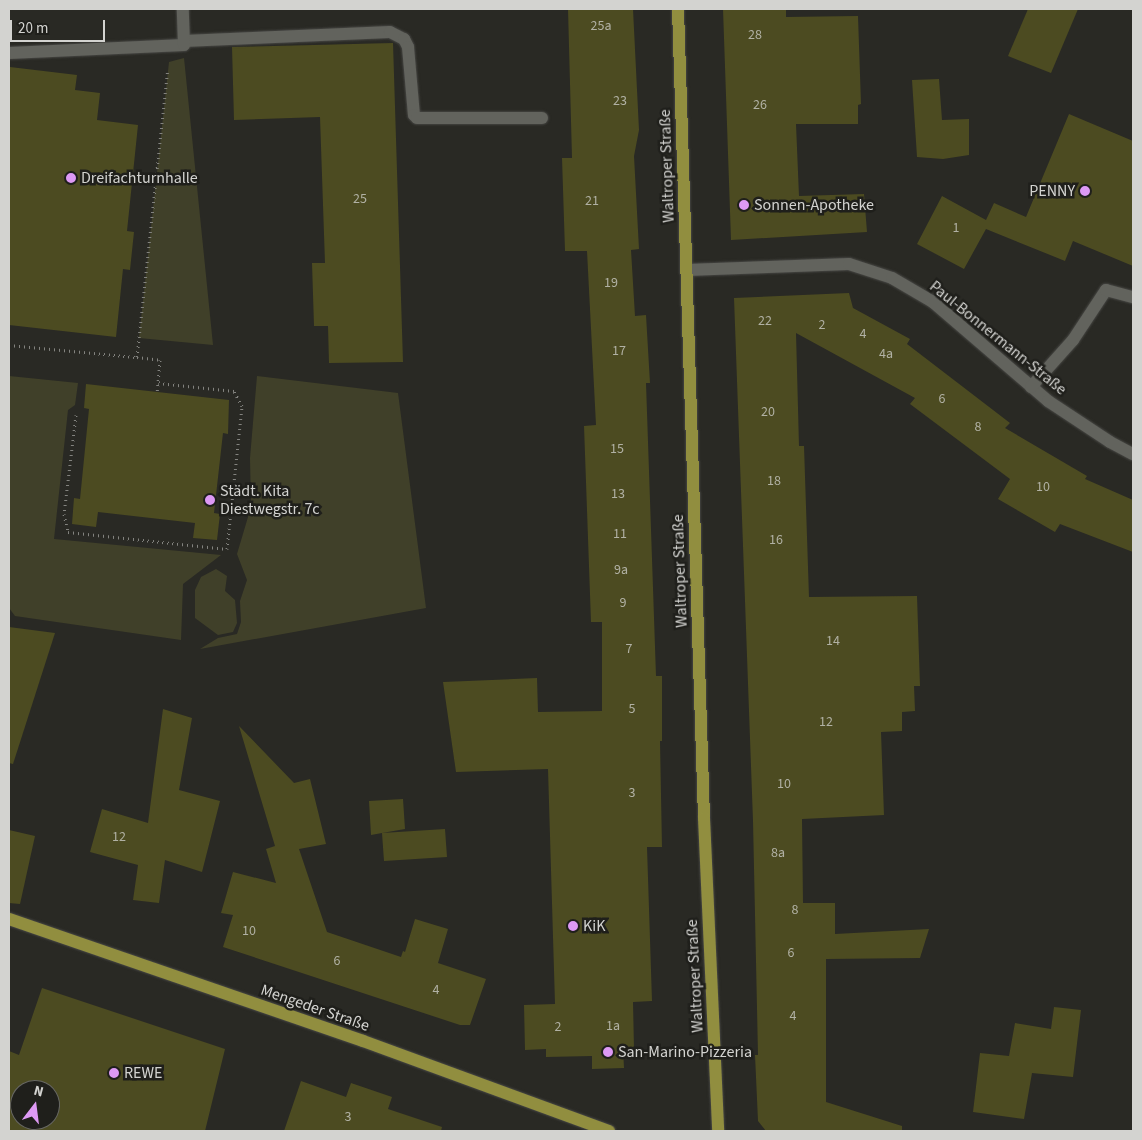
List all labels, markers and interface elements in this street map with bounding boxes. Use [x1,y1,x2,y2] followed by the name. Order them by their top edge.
[12,10,108,42] scale bar
[18,18,48,39] text: 20 m
[591,18,611,34] house number: 25a
[748,27,762,43] house number: 28
[613,93,627,109] house number: 23
[753,97,767,113] house number: 26
[655,109,679,223] street label: Waltroper Straße
[81,168,198,188] place label: Dreifachturnhalle
[65,172,77,184] marker: Dreifachturnhalle
[1029,181,1075,201] place label: PENNY
[1079,185,1091,197] marker: PENNY
[353,191,367,207] house number: 25
[585,193,599,209] house number: 21
[754,195,874,215] place label: Sonnen-Apotheke
[738,199,750,211] marker: Sonnen-Apotheke
[953,220,959,236] house number: 1
[604,275,618,291] house number: 19
[926,277,1070,399] street label: Paul-Bonnermann-Straße
[758,313,772,329] house number: 22
[819,317,825,333] house number: 2
[860,326,866,342] house number: 4
[612,343,626,359] house number: 17
[879,346,893,362] house number: 4a
[939,391,945,407] house number: 6
[761,404,775,420] house number: 20
[975,419,981,435] house number: 8
[610,441,624,457] house number: 15
[767,473,781,489] house number: 18
[1036,479,1050,495] house number: 10
[220,481,320,519] place label: Städt. Kita Diestwegstr. 7c
[611,486,625,502] house number: 13
[204,494,216,506] marker: Städt. Kita Diestwegstr. 7c
[668,514,692,628] street label: Waltroper Straße
[613,526,627,542] house number: 11
[769,532,783,548] house number: 16
[614,562,628,578] house number: 9a
[620,595,626,611] house number: 9
[826,633,840,649] house number: 14
[626,641,632,657] house number: 7
[629,701,635,717] house number: 5
[819,714,833,730] house number: 12
[777,776,791,792] house number: 10
[629,785,635,801] house number: 3
[112,829,126,845] house number: 12
[771,845,785,861] house number: 8a
[792,902,798,918] house number: 8
[583,916,605,936] place label: KiK
[682,919,708,1033] street label: Waltroper Straße
[567,920,579,932] marker: KiK
[242,923,256,939] house number: 10
[788,945,794,961] house number: 6
[334,953,340,969] house number: 6
[258,980,372,1036] street label: Mengeder Straße
[433,982,439,998] house number: 4
[790,1008,796,1024] house number: 4
[606,1018,620,1034] house number: 1a
[555,1019,561,1035] house number: 2
[618,1042,752,1062] place label: San-Marino-Pizzeria
[602,1046,614,1058] marker: San-Marino-Pizzeria
[124,1063,163,1083] place label: REWE
[108,1067,120,1079] marker: REWE
[10,1080,60,1130] north arrow
[32,1081,46,1102] text: N
[345,1109,351,1125] house number: 3

